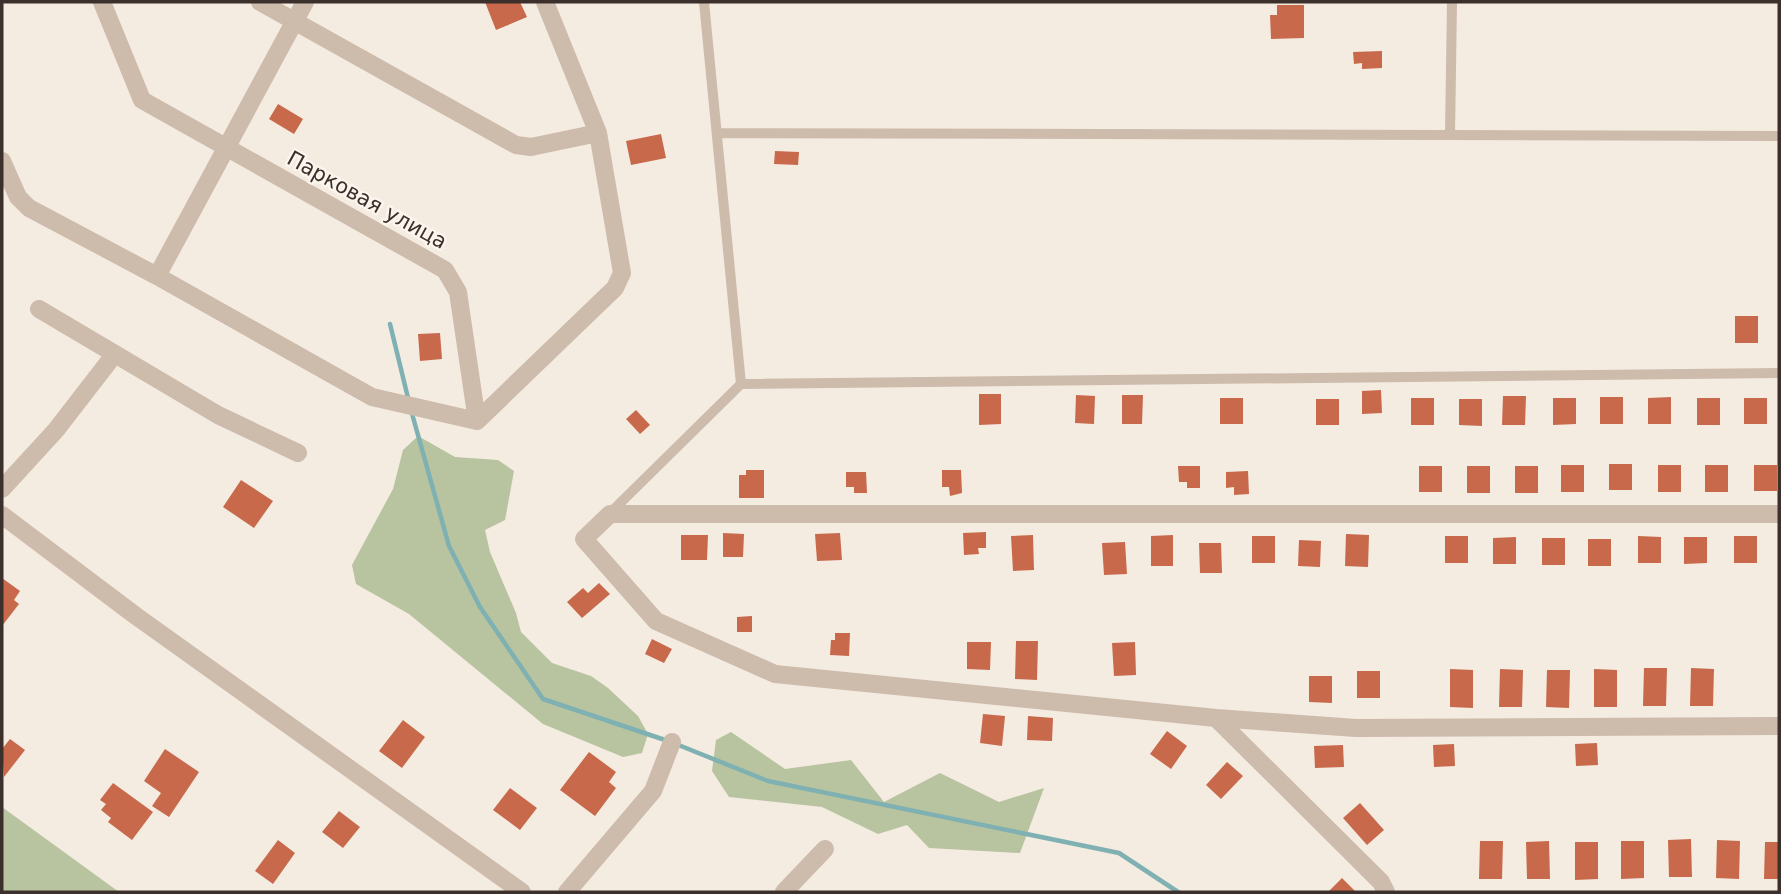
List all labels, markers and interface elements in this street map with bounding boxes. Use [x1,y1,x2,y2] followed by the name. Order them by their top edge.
[283,146,451,254] street label: Парковая улица

